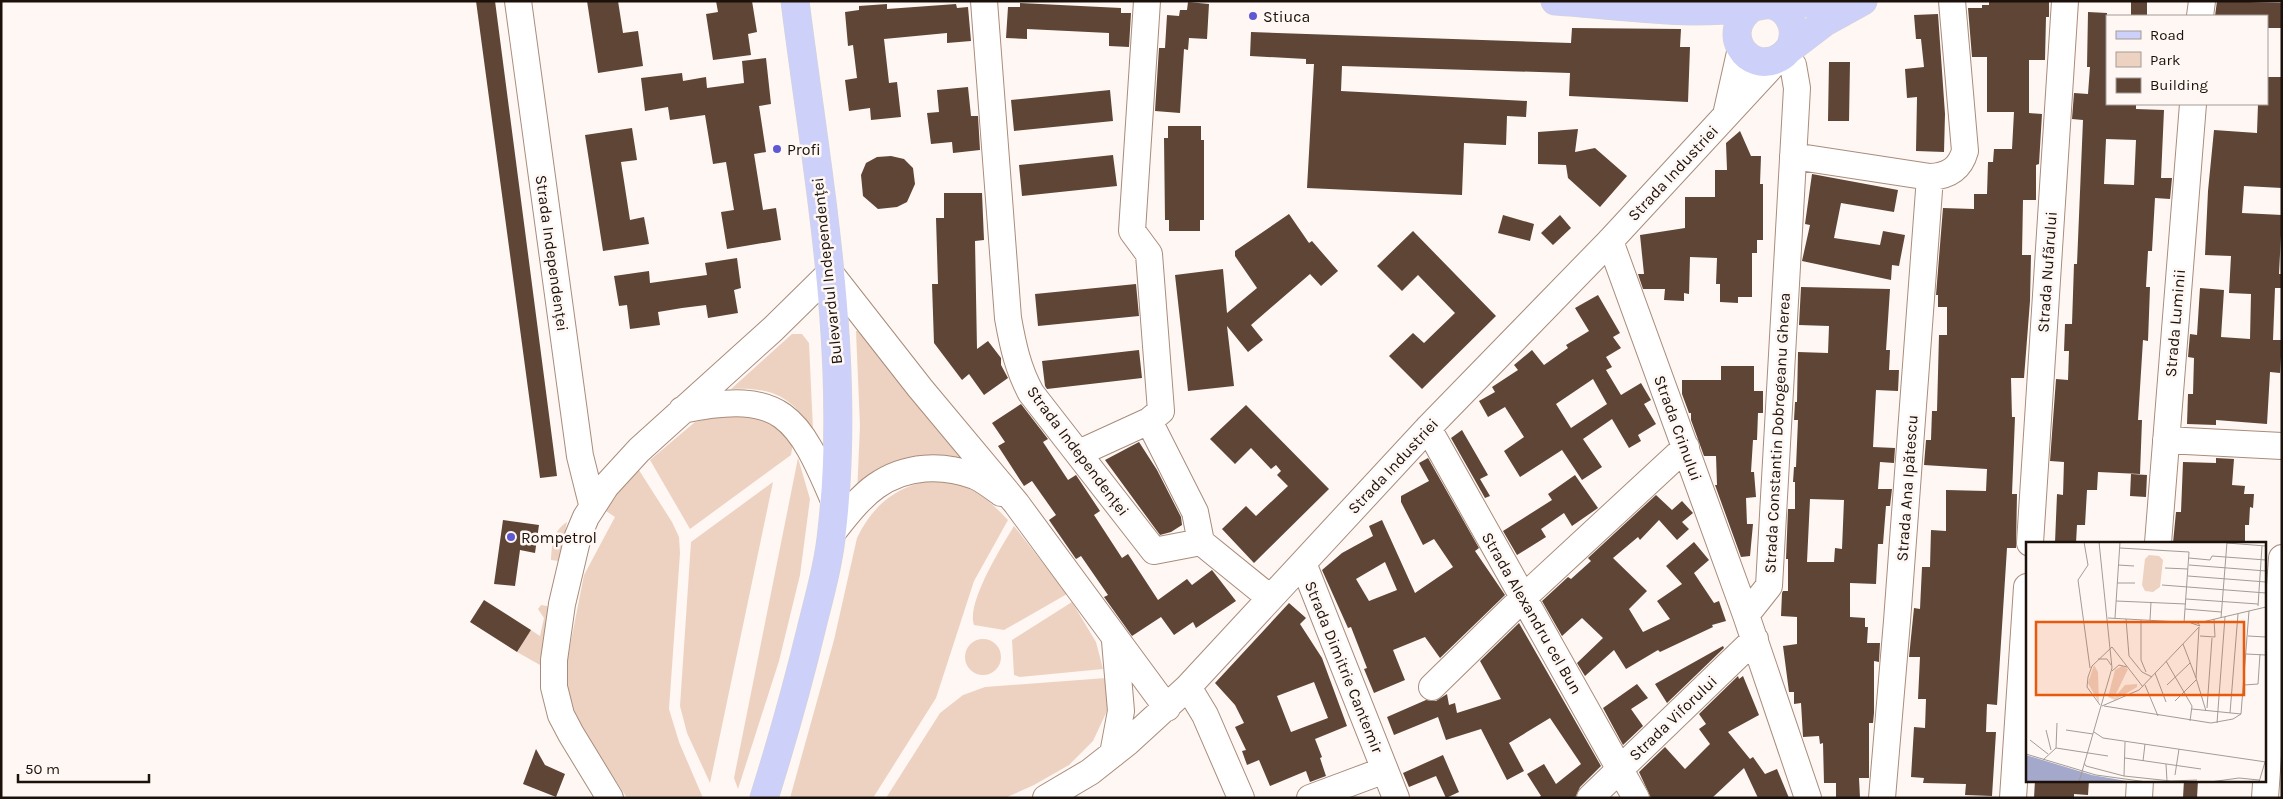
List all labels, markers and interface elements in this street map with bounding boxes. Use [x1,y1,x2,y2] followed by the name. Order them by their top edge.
[1263,7,1310,26] place label: Stiuca
[1247,10,1259,22] marker: Stiuca
[2106,15,2268,105] legend
[2150,26,2185,44] text: Road
[2150,51,2180,69] text: Park
[2150,76,2208,94] text: Building
[1624,121,1722,225] street label: Strada Industriei
[787,140,821,159] place label: Profi
[771,143,783,155] marker: Profi
[532,174,572,332] street label: Strada Independenței
[808,177,846,365] street label: Bulevardul Independenței
[2033,211,2061,333] street label: Strada Nufărului
[2161,268,2189,378] street label: Strada Luminii
[1760,292,1794,574] street label: Strada Constantin Dobrogeanu Gherea
[1650,373,1706,483] street label: Strada Crinului
[1023,382,1133,520] street label: Strada Independenței
[1344,414,1442,518] street label: Strada Industriei
[1892,414,1922,562] street label: Strada Ana Ipătescu
[521,528,597,547] place label: Rompetrol
[1478,529,1586,697] street label: Strada Alexandru cel Bun
[505,531,517,543] marker: Rompetrol
[2026,542,2266,782] inset map
[1301,578,1387,756] street label: Strada Dimitrie Cantemir
[1625,671,1721,765] street label: Strada Viforului
[18,752,149,784] scale bar
[25,760,60,778] text: 50 m

